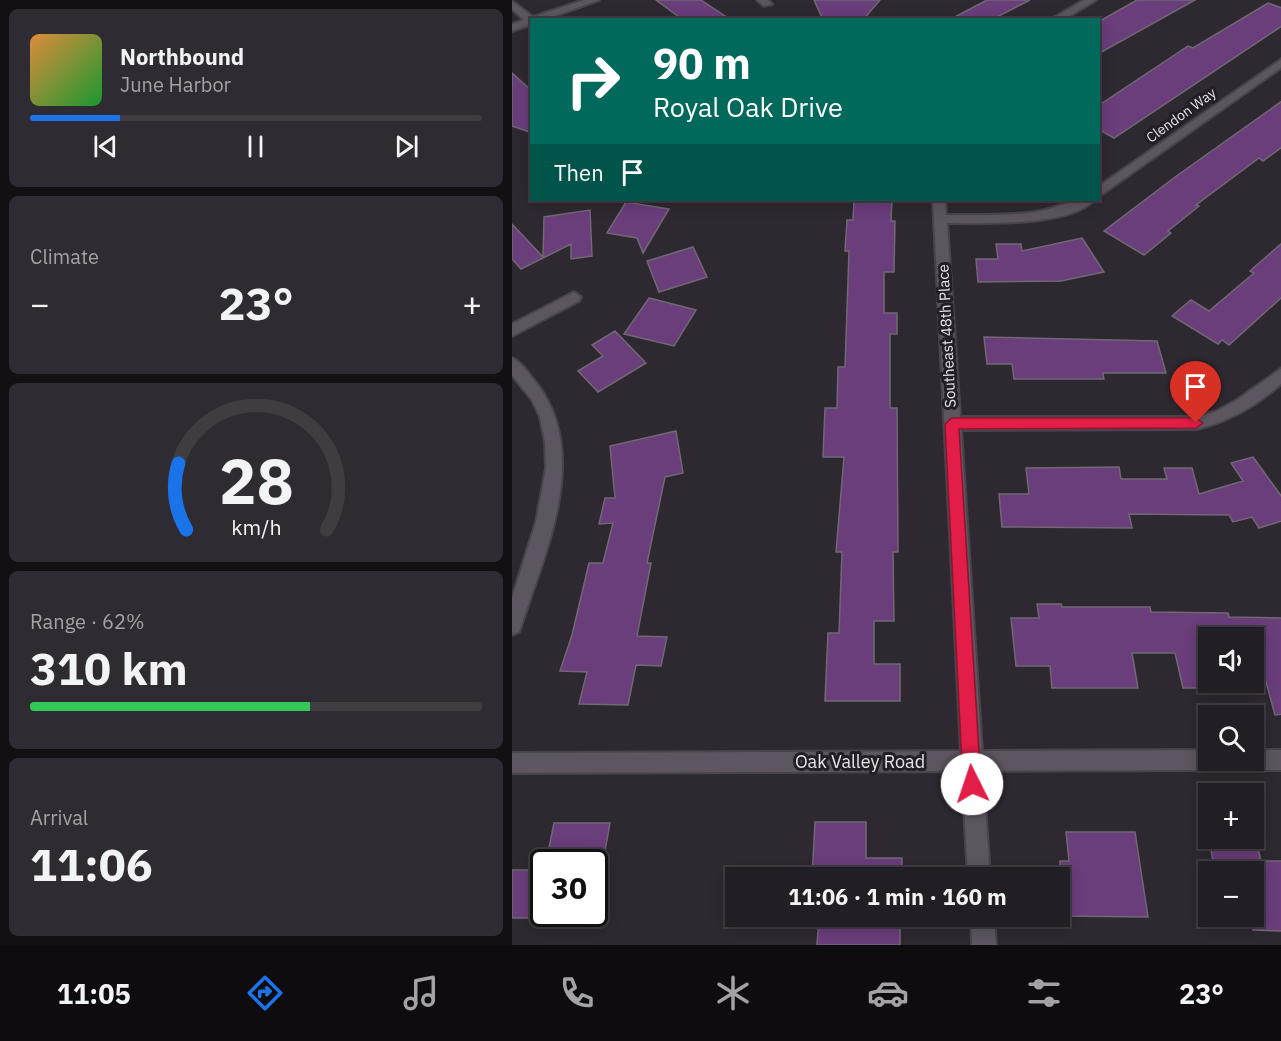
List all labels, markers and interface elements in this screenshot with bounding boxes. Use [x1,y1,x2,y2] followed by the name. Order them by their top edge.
[653,36,751,91] text: 90 m
[120,42,244,71] text: Northbound
[554,42,632,120] icon: right
[120,71,231,98] text: June Harbor
[1143,84,1219,146] street label: Clendon Way
[653,89,843,124] text: Royal Oak Drive
[89,130,122,163] icon: previous
[239,130,272,163] icon: pause
[390,130,423,163] icon: next
[616,156,649,189] icon: arrive
[554,158,604,187] text: Then
[30,243,99,270] text: Climate
[933,264,960,408] street label: Southeast 48th Place
[218,274,294,332] text: 23°
[30,282,50,325] text: −
[462,282,482,325] text: +
[1170,361,1221,423] pin
[1179,370,1212,403] icon: arrive
[219,440,293,521] text: 28
[231,513,281,541] text: km/h
[30,608,145,635] text: Range · 62%
[1198,627,1264,927] map controls
[1198,627,1264,693] button: sound
[30,639,188,697] text: 310 km
[1198,705,1264,771] button: search
[795,750,925,773] street label: Oak Valley Road
[940,752,1004,816] position arrow
[1198,783,1264,849] button: +
[30,804,88,831] text: Arrival
[30,835,153,893] text: 11:06
[530,849,608,927] speed limit sign: 30
[1198,861,1264,927] button: −
[788,882,1007,911] text: 11:06 · 1 min · 160 m
[244,972,286,1014] icon: directions
[400,972,442,1014] icon: music
[556,972,598,1014] icon: phone
[712,972,754,1014] icon: climate
[867,972,909,1014] icon: car
[1023,972,1065,1014] icon: filters
[57,976,131,1011] text: 11:05
[1179,976,1224,1011] text: 23°

